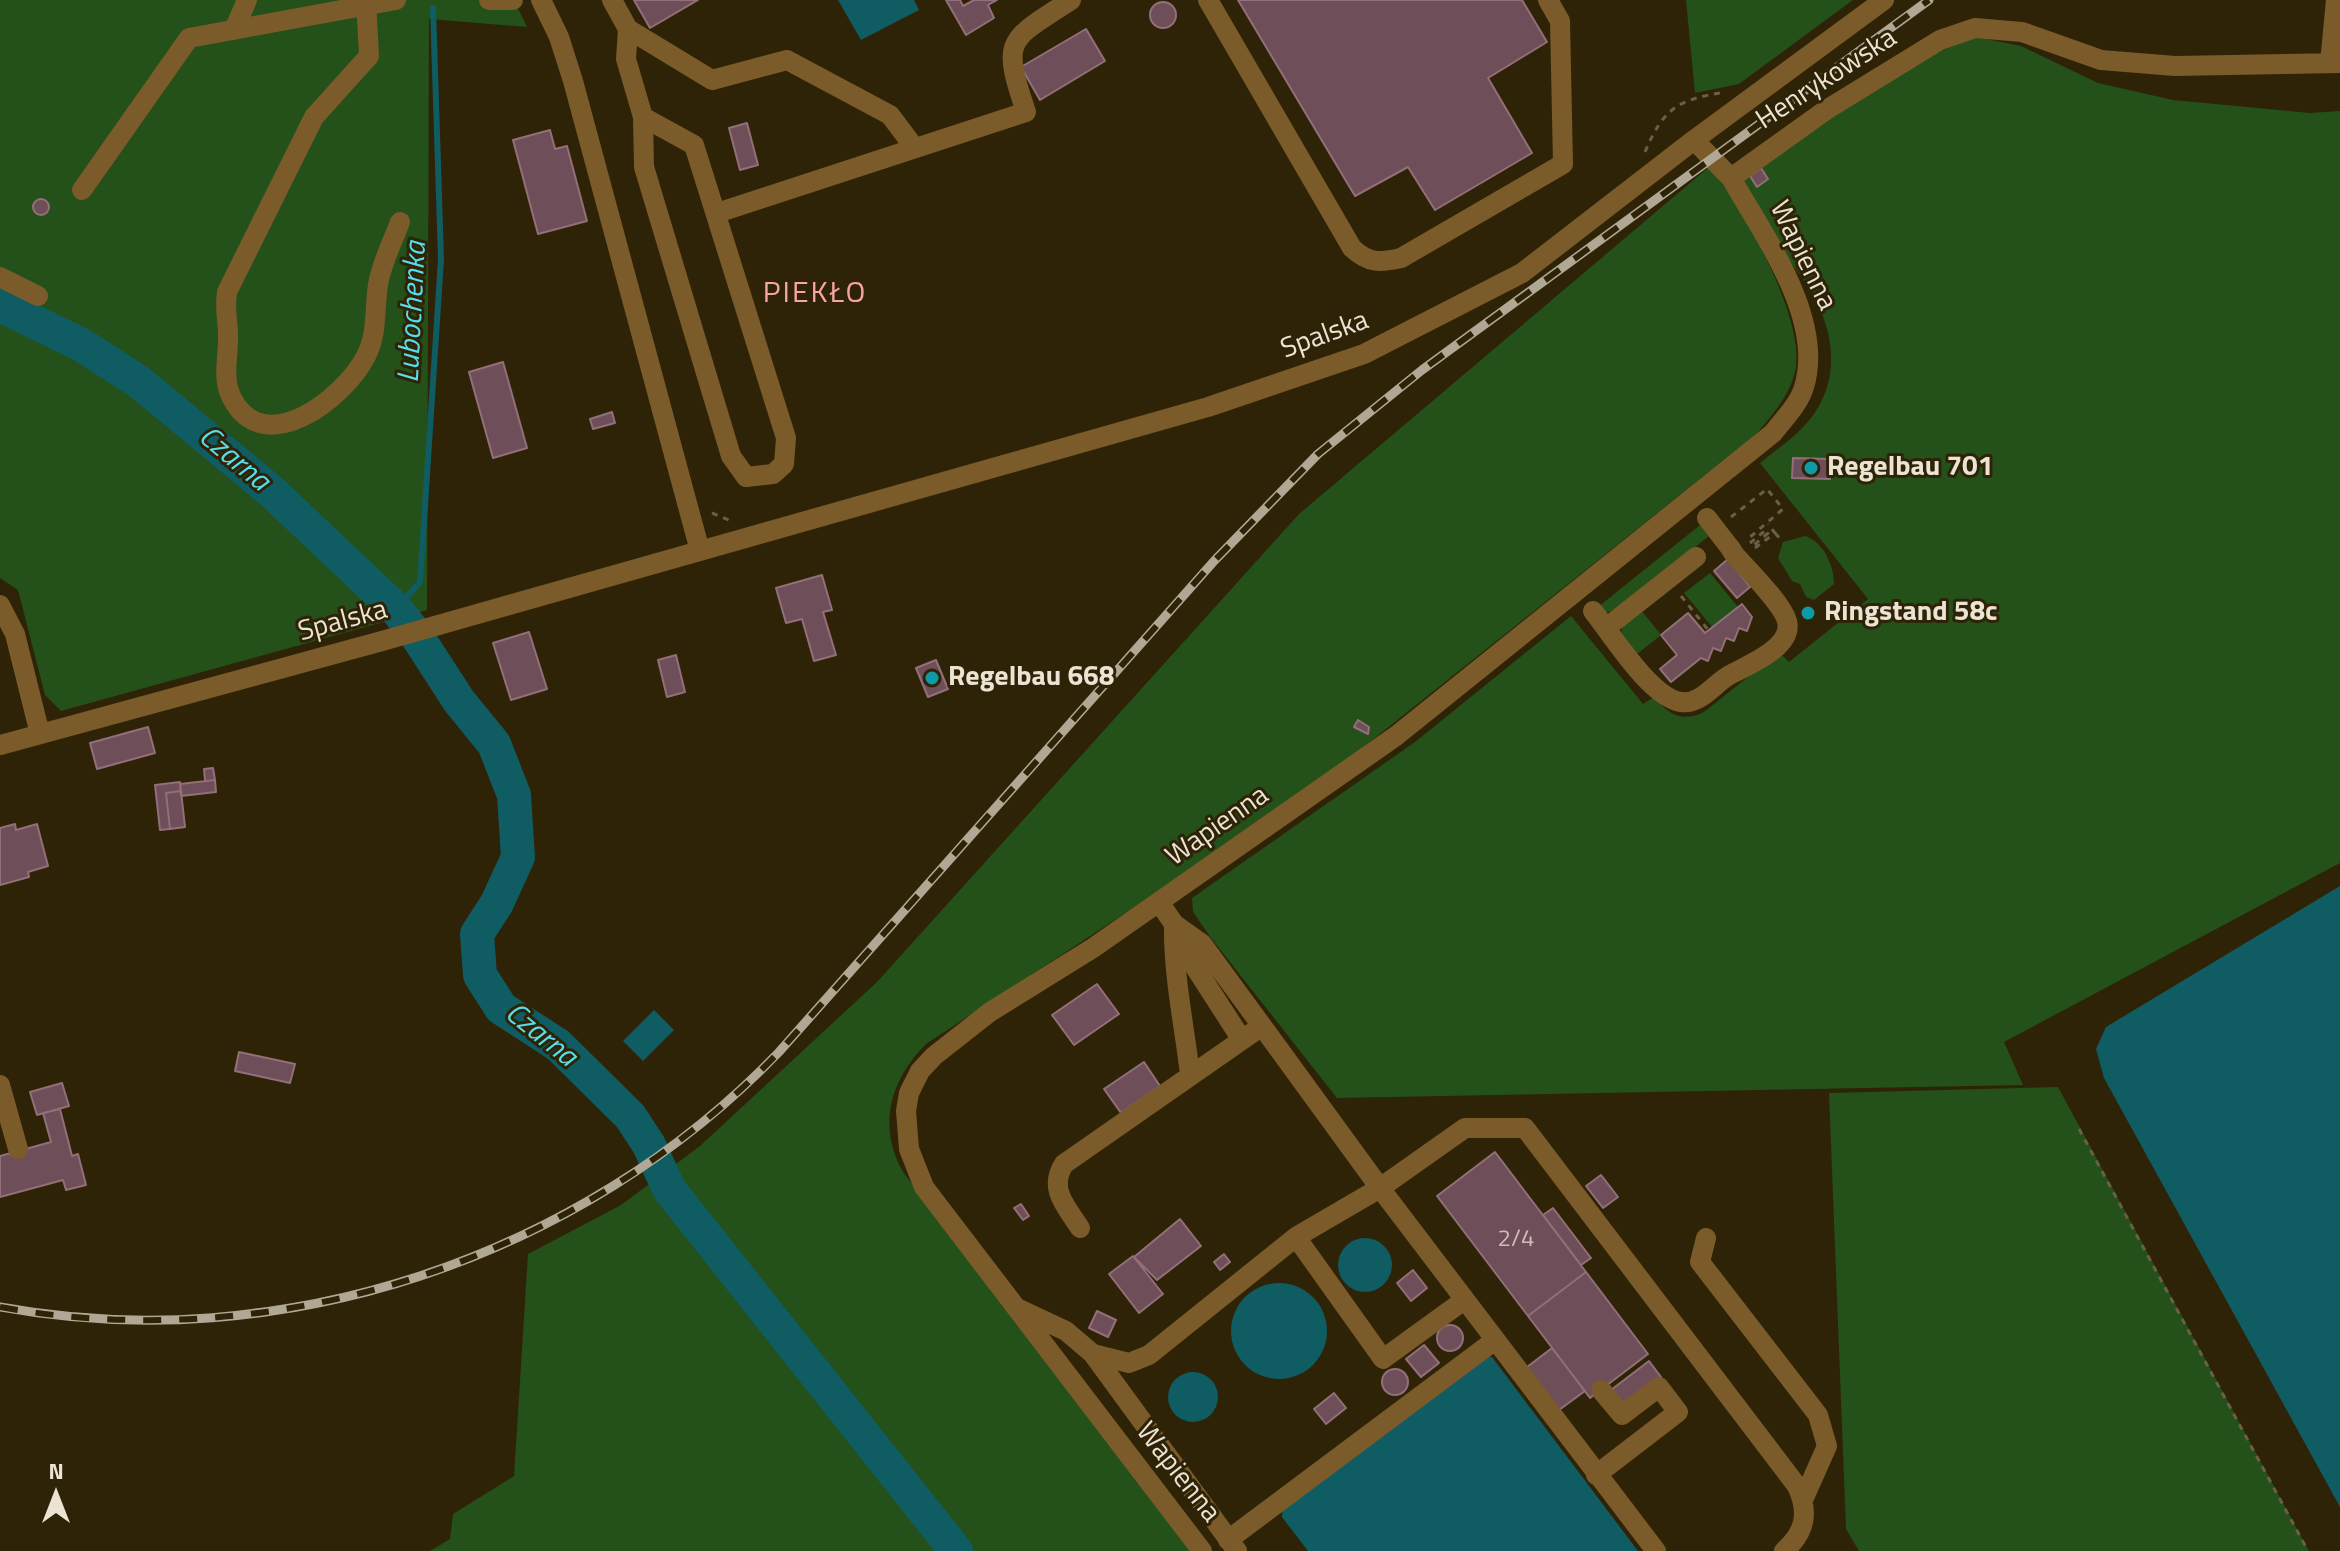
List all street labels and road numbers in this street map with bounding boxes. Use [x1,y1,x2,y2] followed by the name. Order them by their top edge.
[1751,22,1903,138] street label: Henrykowska
[1761,196,1843,316] street label: Wapienna
[1277,305,1373,367] street label: Spalska
[295,594,391,650] street label: Spalska
[1160,780,1276,874] street label: Wapienna
[1128,1416,1226,1530] street label: Wapienna

